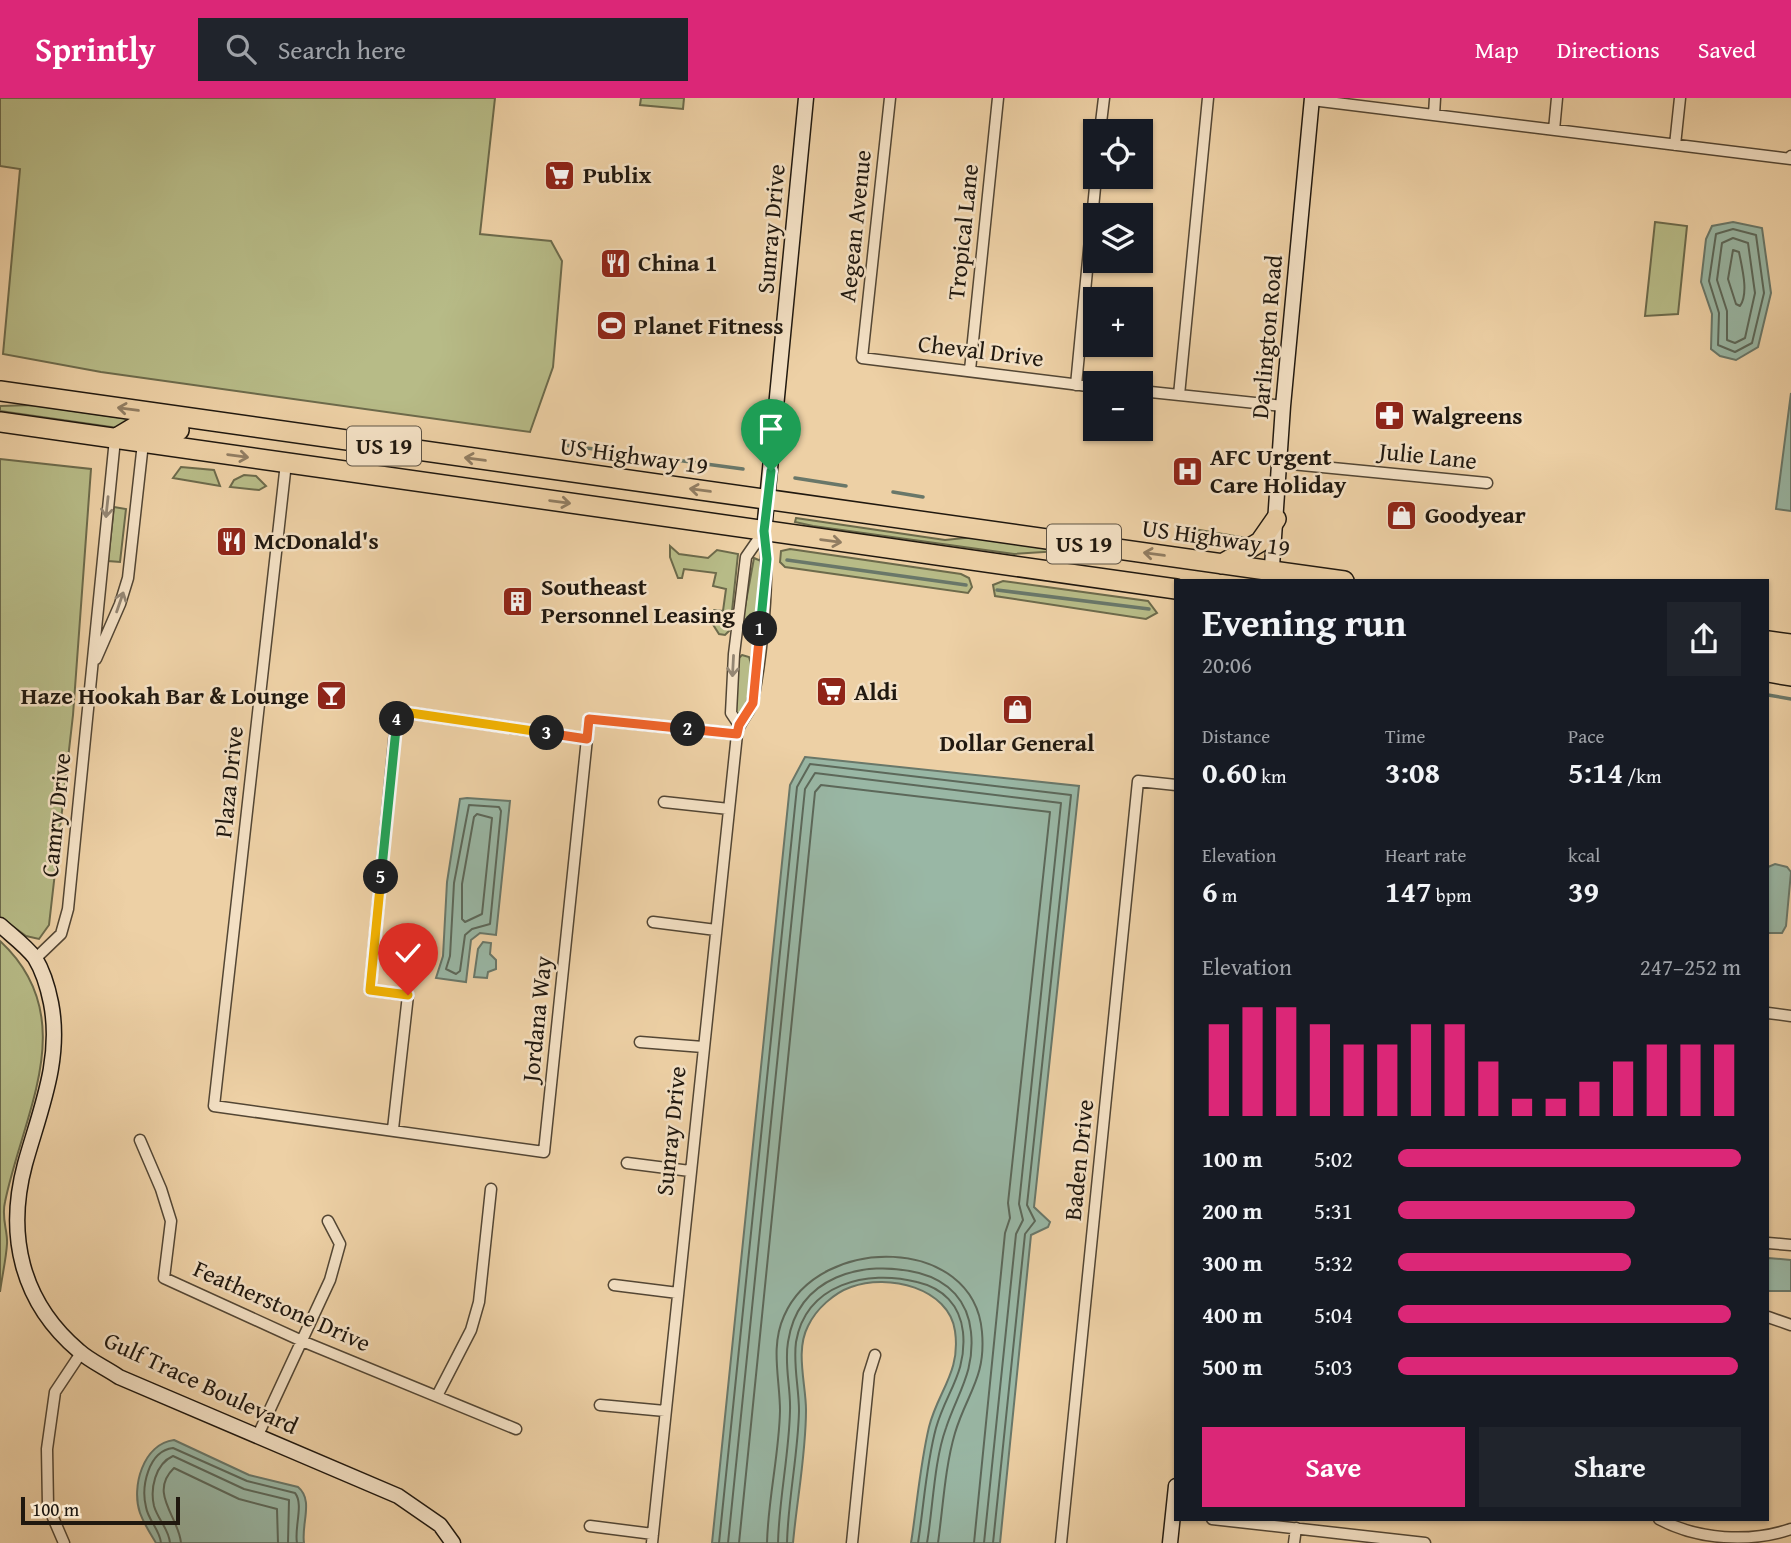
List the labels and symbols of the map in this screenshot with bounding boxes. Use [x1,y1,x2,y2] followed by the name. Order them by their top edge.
[829,148,880,304] street label: Aegean Avenue
[583,157,652,192] place label: Publix
[543,158,577,192] supermarket icon: Publix
[938,162,987,302] street label: Tropical Lane
[747,163,794,295] street label: Sunray Drive
[638,245,717,280] place label: China 1
[598,246,632,280] restaurant icon: China 1
[1242,253,1291,420] street label: Darlington Road
[634,308,784,343] place label: Planet Fitness
[594,309,628,343] sports icon: Planet Fitness
[916,325,1046,376] street label: Cheval Drive
[1412,398,1523,433] place label: Walgreens
[741,399,801,471] pin
[1372,399,1406,433] pharmacy icon: Walgreens
[118,403,140,416] one-way arrow
[347,426,421,466] road number: US 19
[558,428,710,483] street label: US Highway 19
[1374,433,1479,478] street label: Julie Lane
[1210,439,1347,502] place label: AFC Urgent Care Holiday
[227,450,249,463] one-way arrow
[464,452,487,465] one-way arrow
[1170,454,1204,488] hospital icon: AFC Urgent Care Holiday
[689,484,712,497] one-way arrow
[101,495,114,517] one-way arrow
[548,496,571,509] one-way arrow
[1425,497,1526,532] place label: Goodyear
[1385,498,1419,532] shop icon: Goodyear
[1140,510,1292,565] street label: US Highway 19
[254,523,379,558] place label: McDonald's
[214,524,248,558] restaurant icon: McDonald's
[1047,524,1121,564] road number: US 19
[819,534,842,547] one-way arrow
[1143,547,1166,560] one-way arrow
[541,569,735,632] place label: Southeast Personnel Leasing
[501,584,535,618] building icon: Southeast Personnel Leasing
[115,591,127,613] one-way arrow
[742,612,778,646] pin: 1
[726,655,739,677] one-way arrow
[854,674,898,709] place label: Aldi
[814,675,848,709] supermarket icon: Aldi
[21,678,309,713] place label: Haze Hookah Bar & Lounge
[315,679,349,713] bar icon: Haze Hookah Bar & Lounge
[1000,692,1034,726] shop icon: Dollar General
[380,702,414,736] pin: 4
[670,712,706,746] pin: 2
[530,716,564,750] pin: 3
[205,724,252,839] street label: Plaza Drive
[940,725,1095,760] place label: Dollar General
[32,751,79,879] street label: Camry Drive
[364,860,398,894] pin: 5
[378,923,438,995] pin
[512,954,561,1087] street label: Jordana Way
[646,1064,695,1198] street label: Sunray Drive
[1055,1098,1102,1222] street label: Baden Drive
[188,1251,376,1360] street label: Featherstone Drive
[98,1322,304,1443] street label: Gulf Trace Boulevard
[21,1494,180,1526] scale bar

